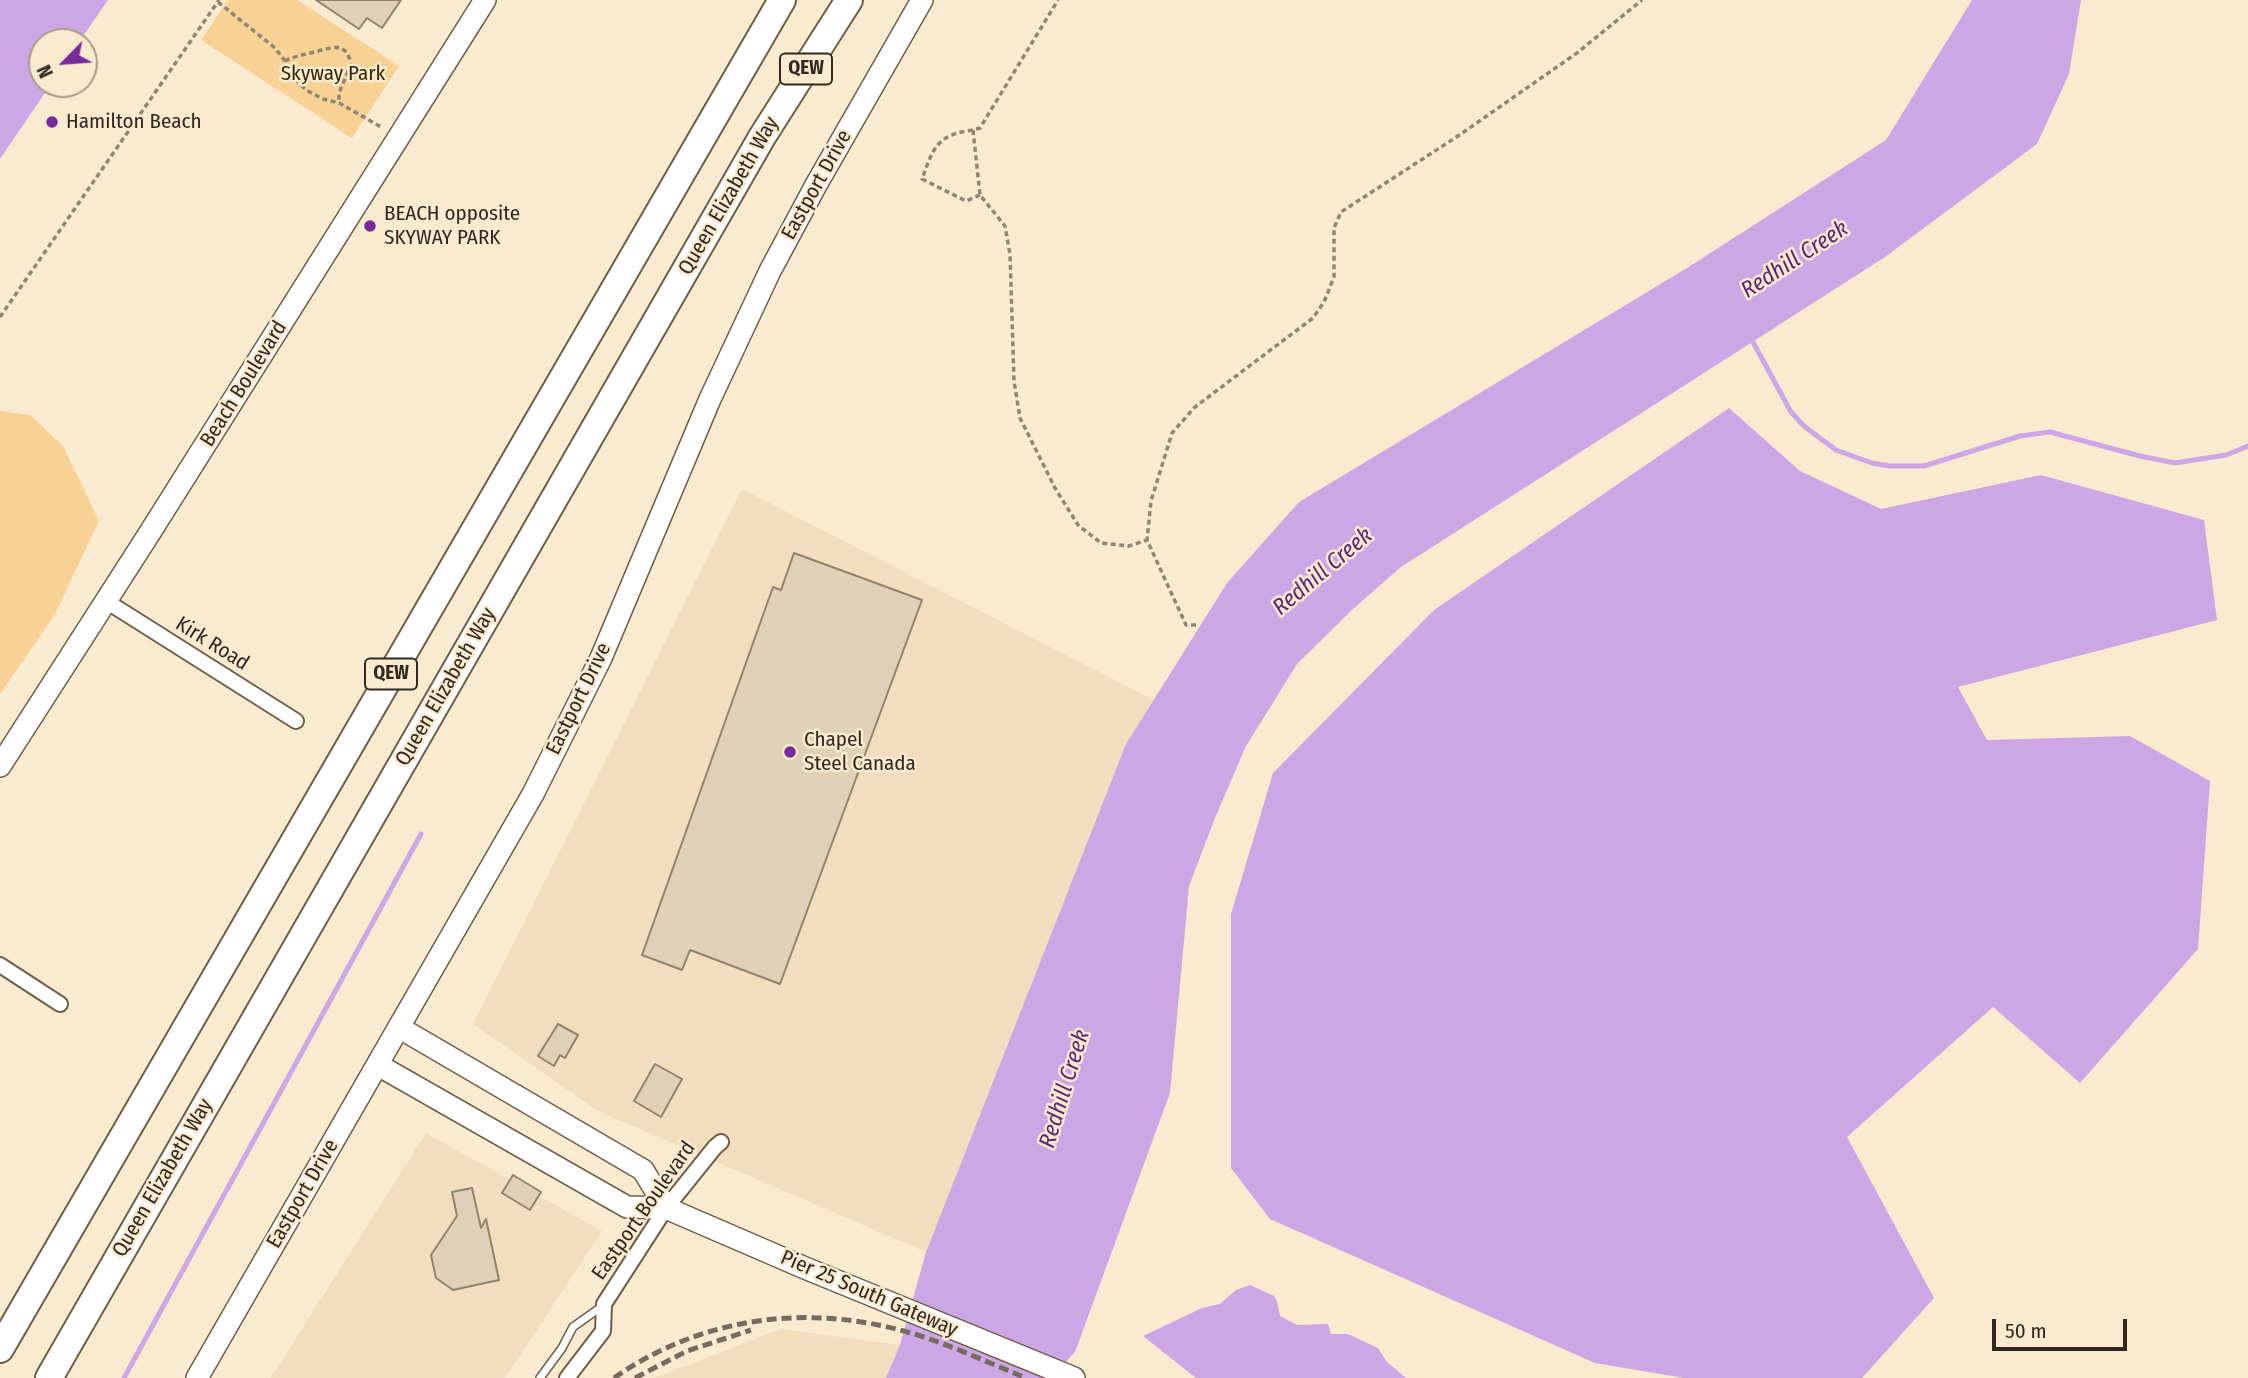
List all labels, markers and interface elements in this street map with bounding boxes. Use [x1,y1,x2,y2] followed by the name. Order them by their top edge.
[28,28,98,98] north arrow
[780,54,832,85] road number: QEW
[33,61,58,81] text: N
[281,61,385,87] park label: Skyway Park
[66,109,202,135] place label: Hamilton Beach
[673,112,785,280] street label: Queen Elizabeth Way
[44,114,60,130] marker: Hamilton Beach
[777,126,857,244] street label: Eastport Drive
[384,201,520,251] place label: BEACH opposite SKYWAY PARK
[1736,215,1854,305] water label: Redhill Creek
[362,218,378,234] marker: BEACH opposite SKYWAY PARK
[195,316,293,452] street label: Beach Boulevard
[1267,522,1379,622] water label: Redhill Creek
[390,603,502,771] street label: Queen Elizabeth Way
[171,612,253,676] street label: Kirk Road
[541,639,617,759] street label: Eastport Drive
[365,659,417,690] road number: QEW
[804,727,916,777] place label: Chapel Steel Canada
[782,744,798,760] marker: Chapel Steel Canada
[1034,1027,1096,1151] water label: Redhill Creek
[107,1094,219,1262] street label: Queen Elizabeth Way
[262,1135,344,1253] street label: Eastport Drive
[587,1137,701,1285] street label: Eastport Boulevard
[777,1245,961,1343] street label: Pier 25 South Gateway
[1996,1304,2131,1348] scale bar
[2005,1318,2047,1344] text: 50 m

